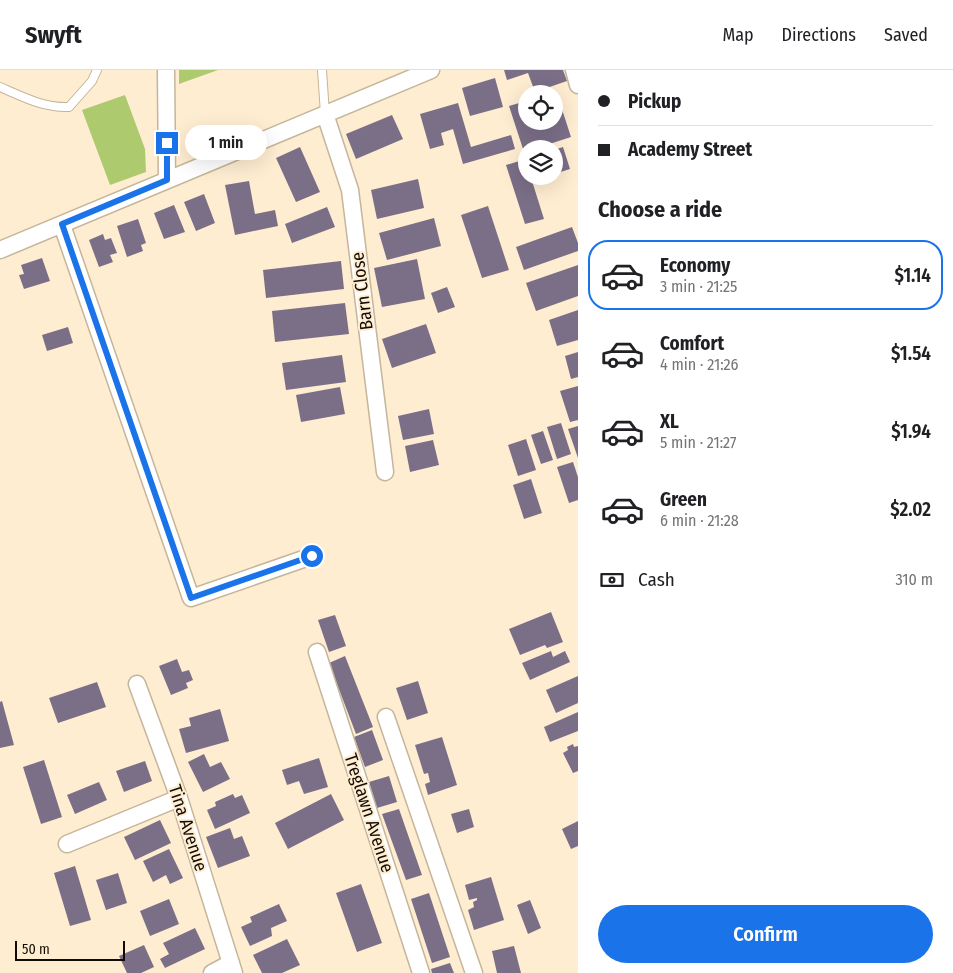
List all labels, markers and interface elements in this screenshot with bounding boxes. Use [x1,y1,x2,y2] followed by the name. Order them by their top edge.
[25,21,82,49] text: Swyft
[722,24,754,46] text: Map
[782,24,856,46] text: Directions
[884,24,928,46] text: Saved
[518,85,563,185] map controls
[518,85,563,130] button: locate
[628,90,681,113] text: Pickup
[184,126,267,160] callout: 1 min
[156,132,178,154] route end
[209,133,243,152] text: 1 min
[628,138,752,161] text: Academy Street
[518,140,563,185] button: layers
[598,196,722,223] text: Choose a ride
[346,251,378,331] street label: Barn Close
[600,253,645,298] icon: car
[660,254,730,277] text: Economy
[894,264,931,287] text: $1.14
[660,277,737,296] text: 3 min · 21:25
[600,331,645,376] icon: car
[660,332,724,355] text: Comfort
[891,342,931,365] text: $1.54
[660,355,739,374] text: 4 min · 21:26
[600,409,645,454] icon: car
[660,410,679,433] text: XL
[891,420,931,443] text: $1.94
[660,433,737,452] text: 5 min · 21:27
[600,487,645,532] icon: car
[660,488,707,511] text: Green
[890,498,931,521] text: $2.02
[660,511,739,530] text: 6 min · 21:28
[301,545,323,567] route start
[598,566,626,594] icon: cash
[638,568,675,591] text: Cash
[896,570,933,589] text: 310 m
[339,751,399,875] street label: Treglawn Avenue
[164,782,212,874] street label: Tina Avenue
[598,905,933,963] button: Confirm
[15,938,125,961] scale bar
[22,941,50,958] text: 50 m

